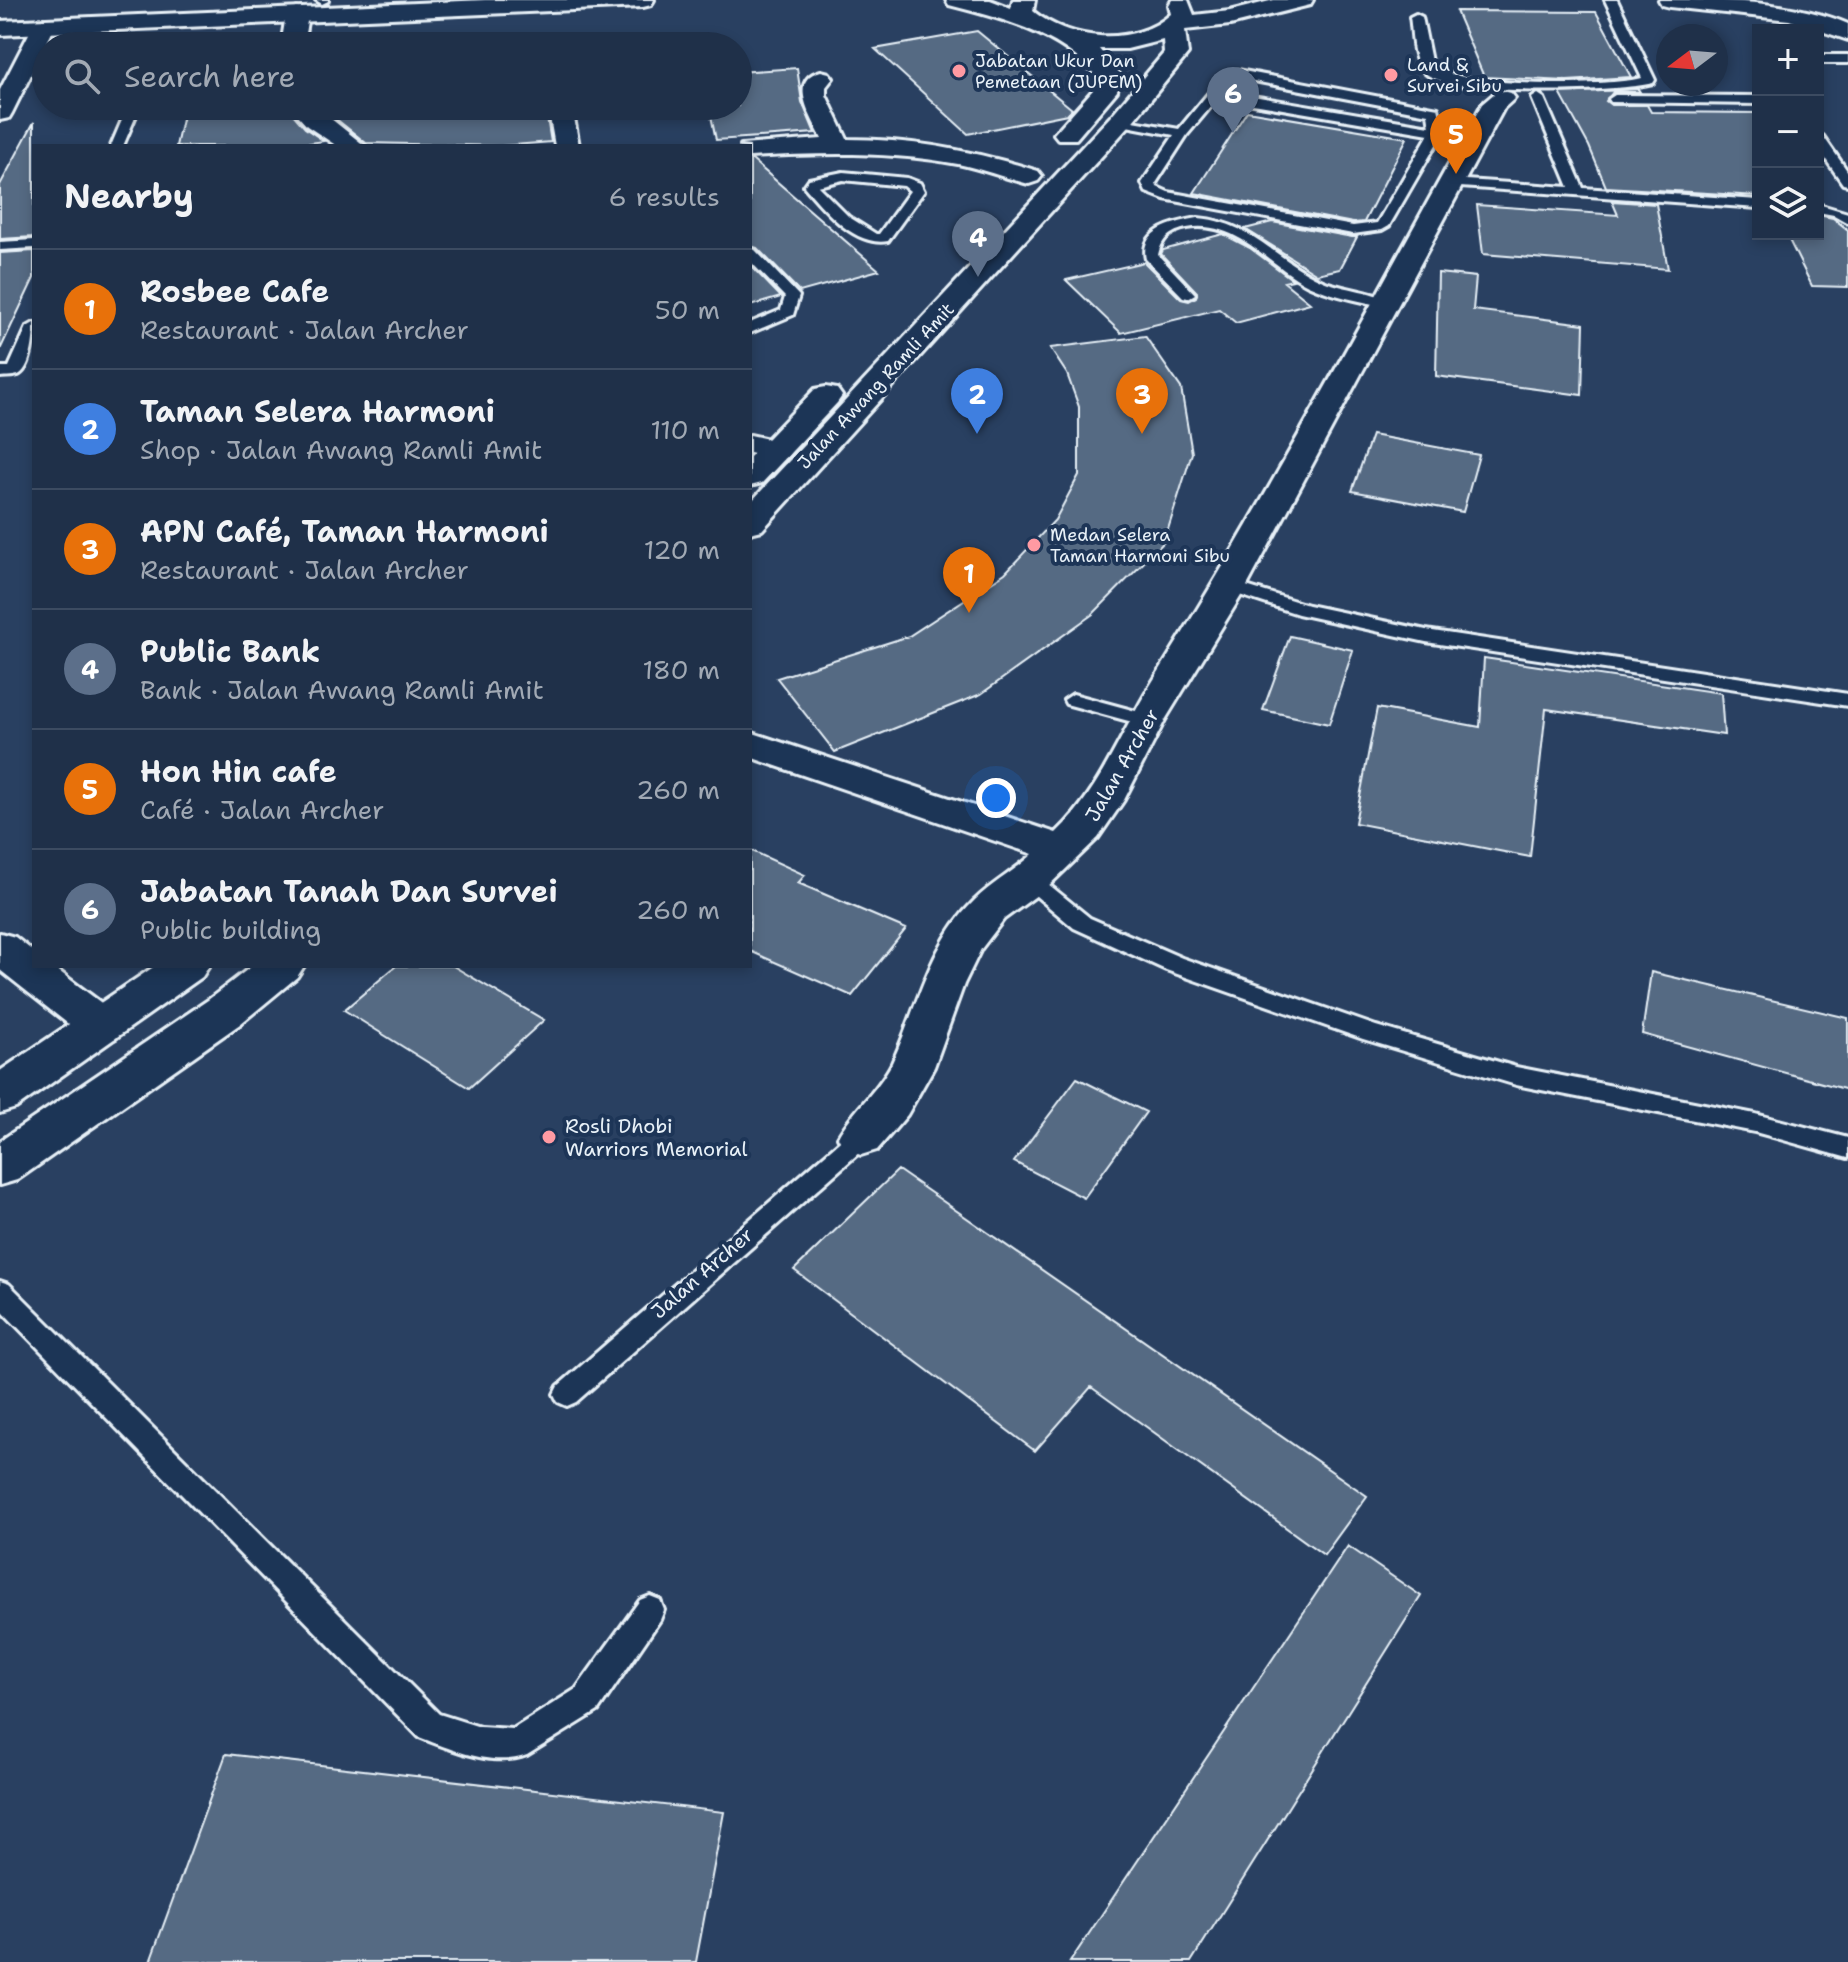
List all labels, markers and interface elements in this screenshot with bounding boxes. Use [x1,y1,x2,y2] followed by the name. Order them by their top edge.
[1656,24,1728,96] north arrow
[1752,24,1824,240] map controls
[1752,24,1824,96] button: +
[32,32,752,120] search box
[975,49,1142,94] place label: Jabatan Ukur Dan Pemetaan (JUPEM)
[1407,53,1502,98] place label: Land & Survei Sibu
[60,54,104,98] icon: search
[124,56,295,97] text: Search here
[950,62,968,80] marker: Jabatan Ukur Dan Pemetaan (JUPEM)
[1382,66,1400,84] marker: Land & Survei Sibu
[1207,67,1259,133] pin: 6
[1752,96,1824,168] button: −
[1430,108,1482,174] pin: 5
[1752,168,1824,240] button: layers
[64,173,194,219] text: Nearby
[608,179,720,214] text: 6 results
[952,211,1004,277] pin: 4
[140,271,329,312] text: Rosbee Cafe
[84,292,96,327] text: 1
[655,292,720,327] text: 50 m
[792,298,960,474] street label: Jalan Awang Ramli Amit
[140,312,469,347] text: Restaurant · Jalan Archer
[951,368,1003,434] pin: 2
[1116,368,1168,434] pin: 3
[140,391,495,432] text: Taman Selera Harmoni
[81,412,99,447] text: 2
[650,412,720,447] text: 110 m
[140,432,542,467] text: Shop · Jalan Awang Ramli Amit
[140,511,549,552] text: APN Café, Taman Harmoni
[1050,523,1230,568] place label: Medan Selera Taman Harmoni Sibu
[81,532,99,567] text: 3
[644,532,720,567] text: 120 m
[1025,536,1043,554] marker: Medan Selera Taman Harmoni Sibu
[943,547,995,613] pin: 1
[140,552,469,587] text: Restaurant · Jalan Archer
[140,631,320,672] text: Public Bank
[81,652,99,687] text: 4
[642,652,720,687] text: 180 m
[140,672,544,707] text: Bank · Jalan Awang Ramli Amit
[1079,704,1165,826] street label: Jalan Archer
[140,751,337,792] text: Hon Hin cafe
[82,772,98,807] text: 5
[636,772,720,807] text: 260 m
[976,778,1016,818] your location
[140,792,384,827] text: Café · Jalan Archer
[140,871,558,912] text: Jabatan Tanah Dan Survei
[81,892,99,927] text: 6
[636,892,720,927] text: 260 m
[140,912,321,947] text: Public building
[565,1113,748,1162] place label: Rosli Dhobi Warriors Memorial
[540,1128,558,1146] marker: Rosli Dhobi Warriors Memorial
[646,1222,758,1324] street label: Jalan Archer

